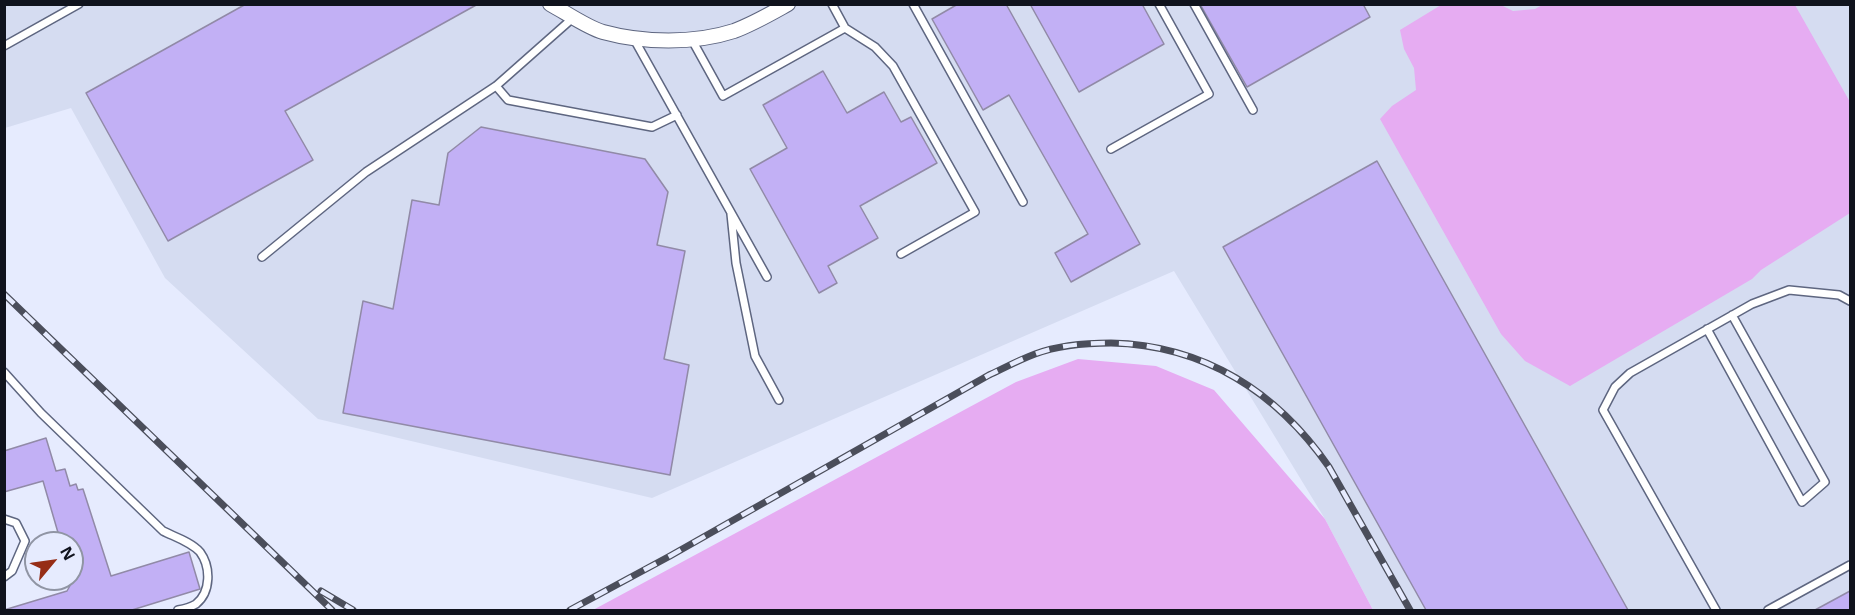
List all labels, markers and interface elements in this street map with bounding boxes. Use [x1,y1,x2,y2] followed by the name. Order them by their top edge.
[24,531,84,591] north arrow
[55,542,81,564] text: N

